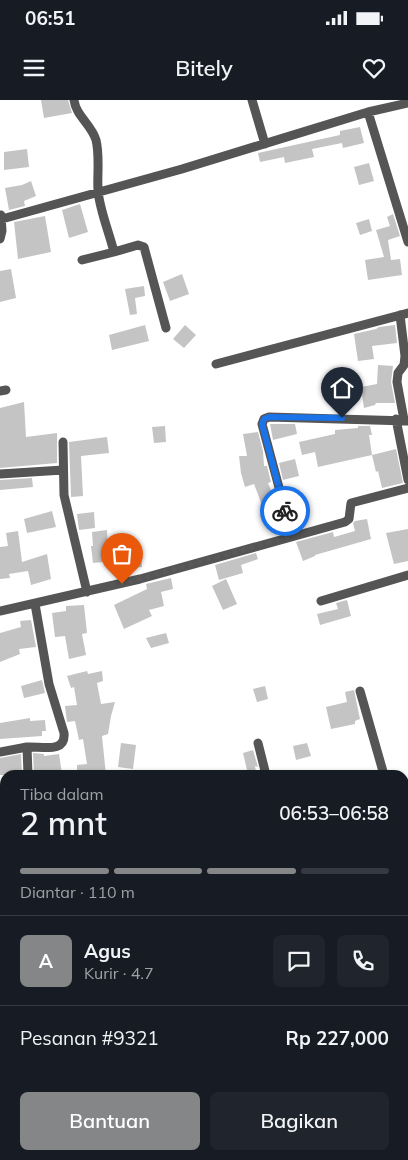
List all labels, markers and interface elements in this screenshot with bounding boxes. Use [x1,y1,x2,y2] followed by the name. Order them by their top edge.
[25,6,75,30] text: 06:51
[20,54,48,82] icon: menu
[175,54,233,82] text: Bitely
[360,54,388,82] icon: heart
[321,367,363,418] pin
[328,374,356,402] icon: home
[260,486,310,536] courier
[271,497,299,525] icon: bike
[101,533,143,584] pin
[108,540,136,568] icon: bag
[20,784,104,804] text: Tiba dalam
[279,801,389,825] text: 06:53–06:58
[20,803,107,843] text: 2 mnt
[20,882,135,902] text: Diantar · 110 m
[273,935,325,987] button: chat
[337,935,389,987] button: phone
[84,939,131,963] text: Agus
[39,949,53,973] text: A
[84,963,154,983] text: Kurir · 4.7
[20,1026,159,1050] text: Pesanan #9321
[286,1026,389,1050] text: Rp 227,000
[20,1092,200,1150] button: Bantuan
[210,1092,389,1150] button: Bagikan

